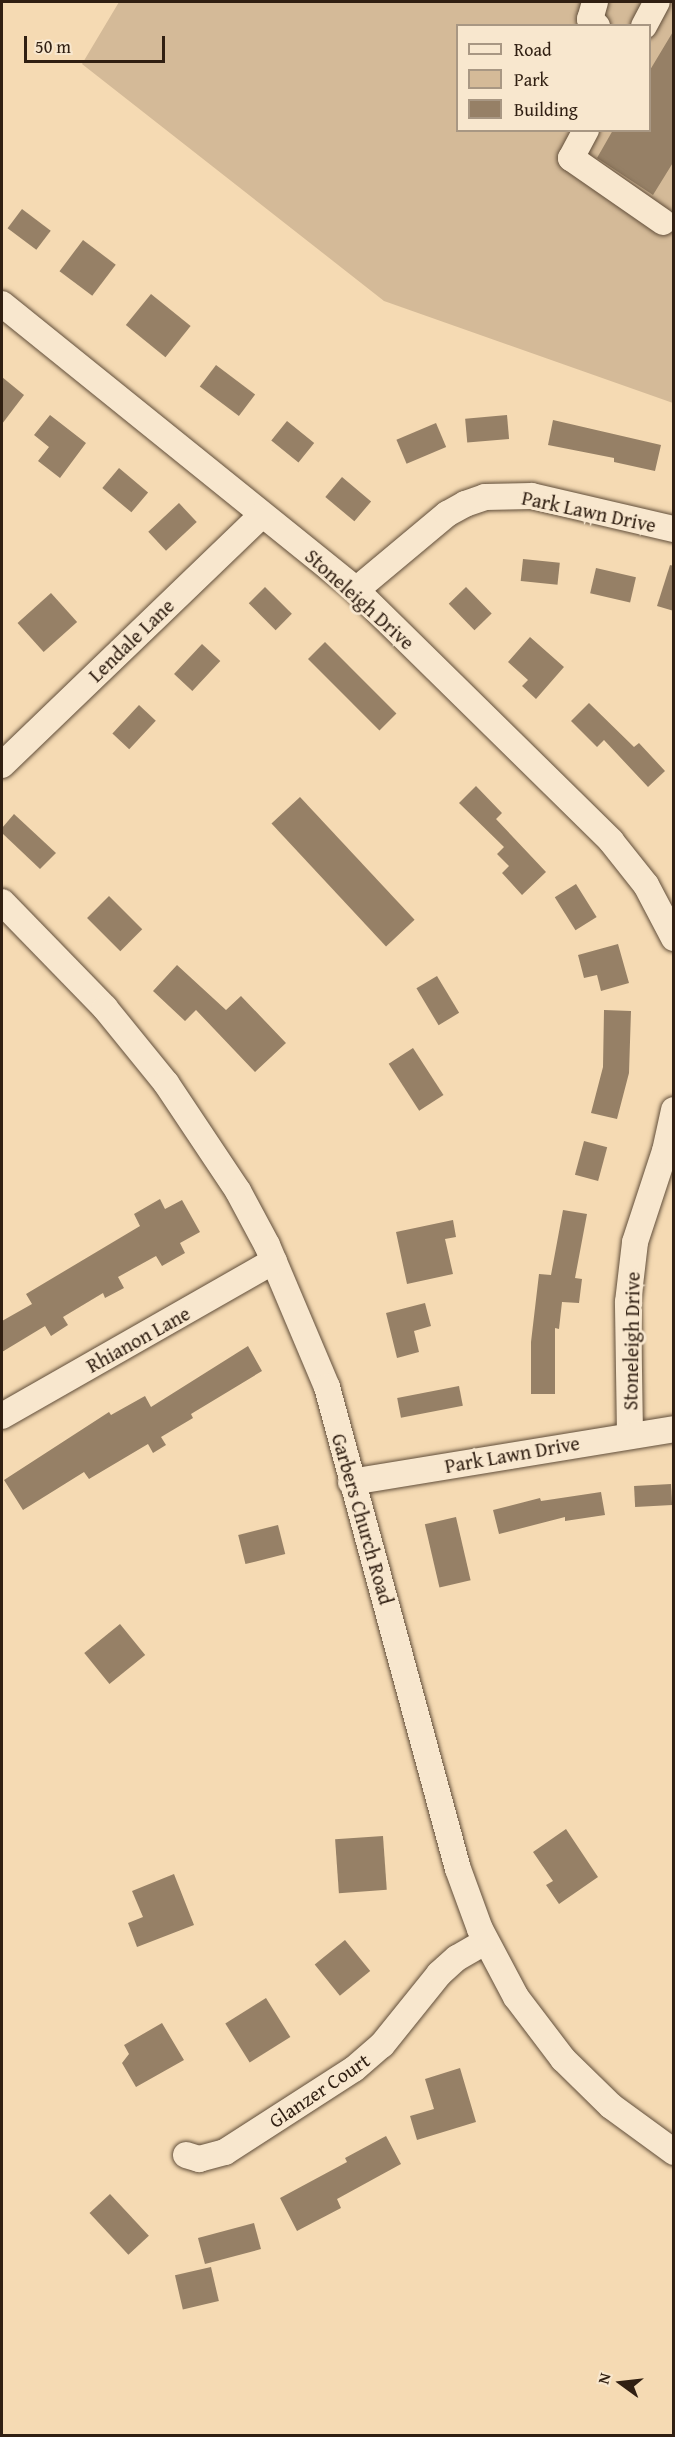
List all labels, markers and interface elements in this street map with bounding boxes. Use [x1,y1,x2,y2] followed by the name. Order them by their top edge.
[27,24,168,62] scale bar
[456,24,651,132] legend
[35,33,71,60] text: 50 m
[514,36,552,63] text: Road
[514,66,549,93] text: Park
[514,96,578,123] text: Building
[520,485,658,537] street label: Park Lawn Drive
[300,544,420,654] street label: Stoneleigh Drive
[83,593,179,687] street label: Lendale Lane
[618,1271,644,1411] street label: Stoneleigh Drive
[82,1301,194,1377] street label: Rhianon Lane
[443,1430,581,1478] street label: Park Lawn Drive
[327,1431,399,1607] street label: Garbers Church Road
[264,2048,374,2132] street label: Glanzer Court
[591,2353,651,2413] north arrow
[591,2370,617,2387] text: N

